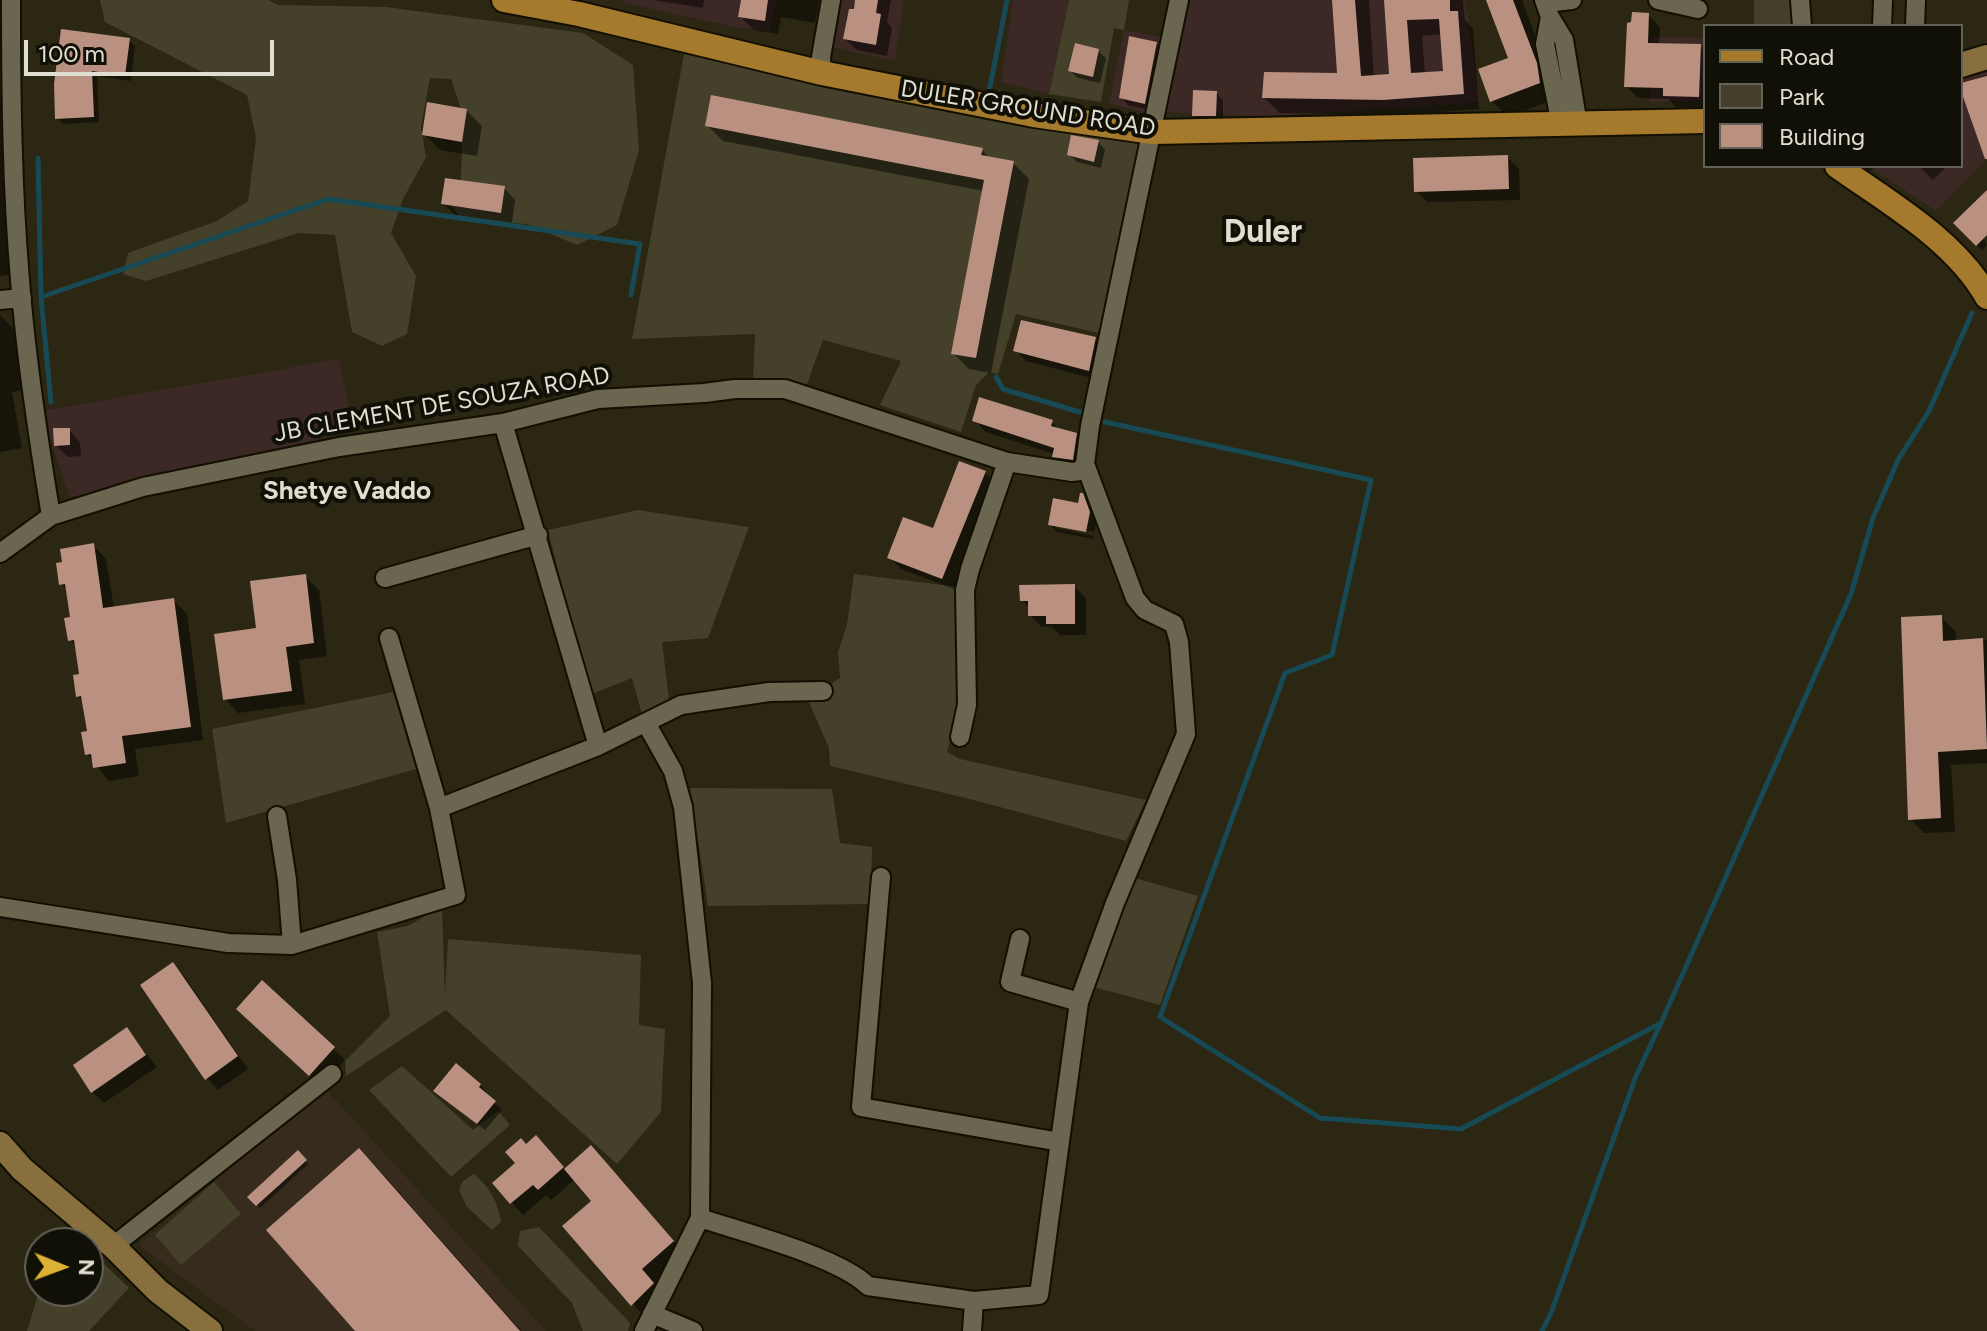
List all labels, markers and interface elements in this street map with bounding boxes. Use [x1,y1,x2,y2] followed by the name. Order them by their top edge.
[28,24,278,74] scale bar
[1703,24,1963,168] legend
[38,39,105,68] text: 100 m
[1779,42,1834,71] text: Road
[899,75,1157,143] street label: DULER GROUND ROAD
[1779,82,1825,111] text: Park
[1779,122,1865,151] text: Building
[1224,214,1302,252] district label: Duler
[272,361,612,449] street label: JB CLEMENT DE SOUZA ROAD
[263,475,431,507] district label: Shetye Vaddo
[24,1227,104,1307] north arrow
[73,1259,100,1276] text: N

